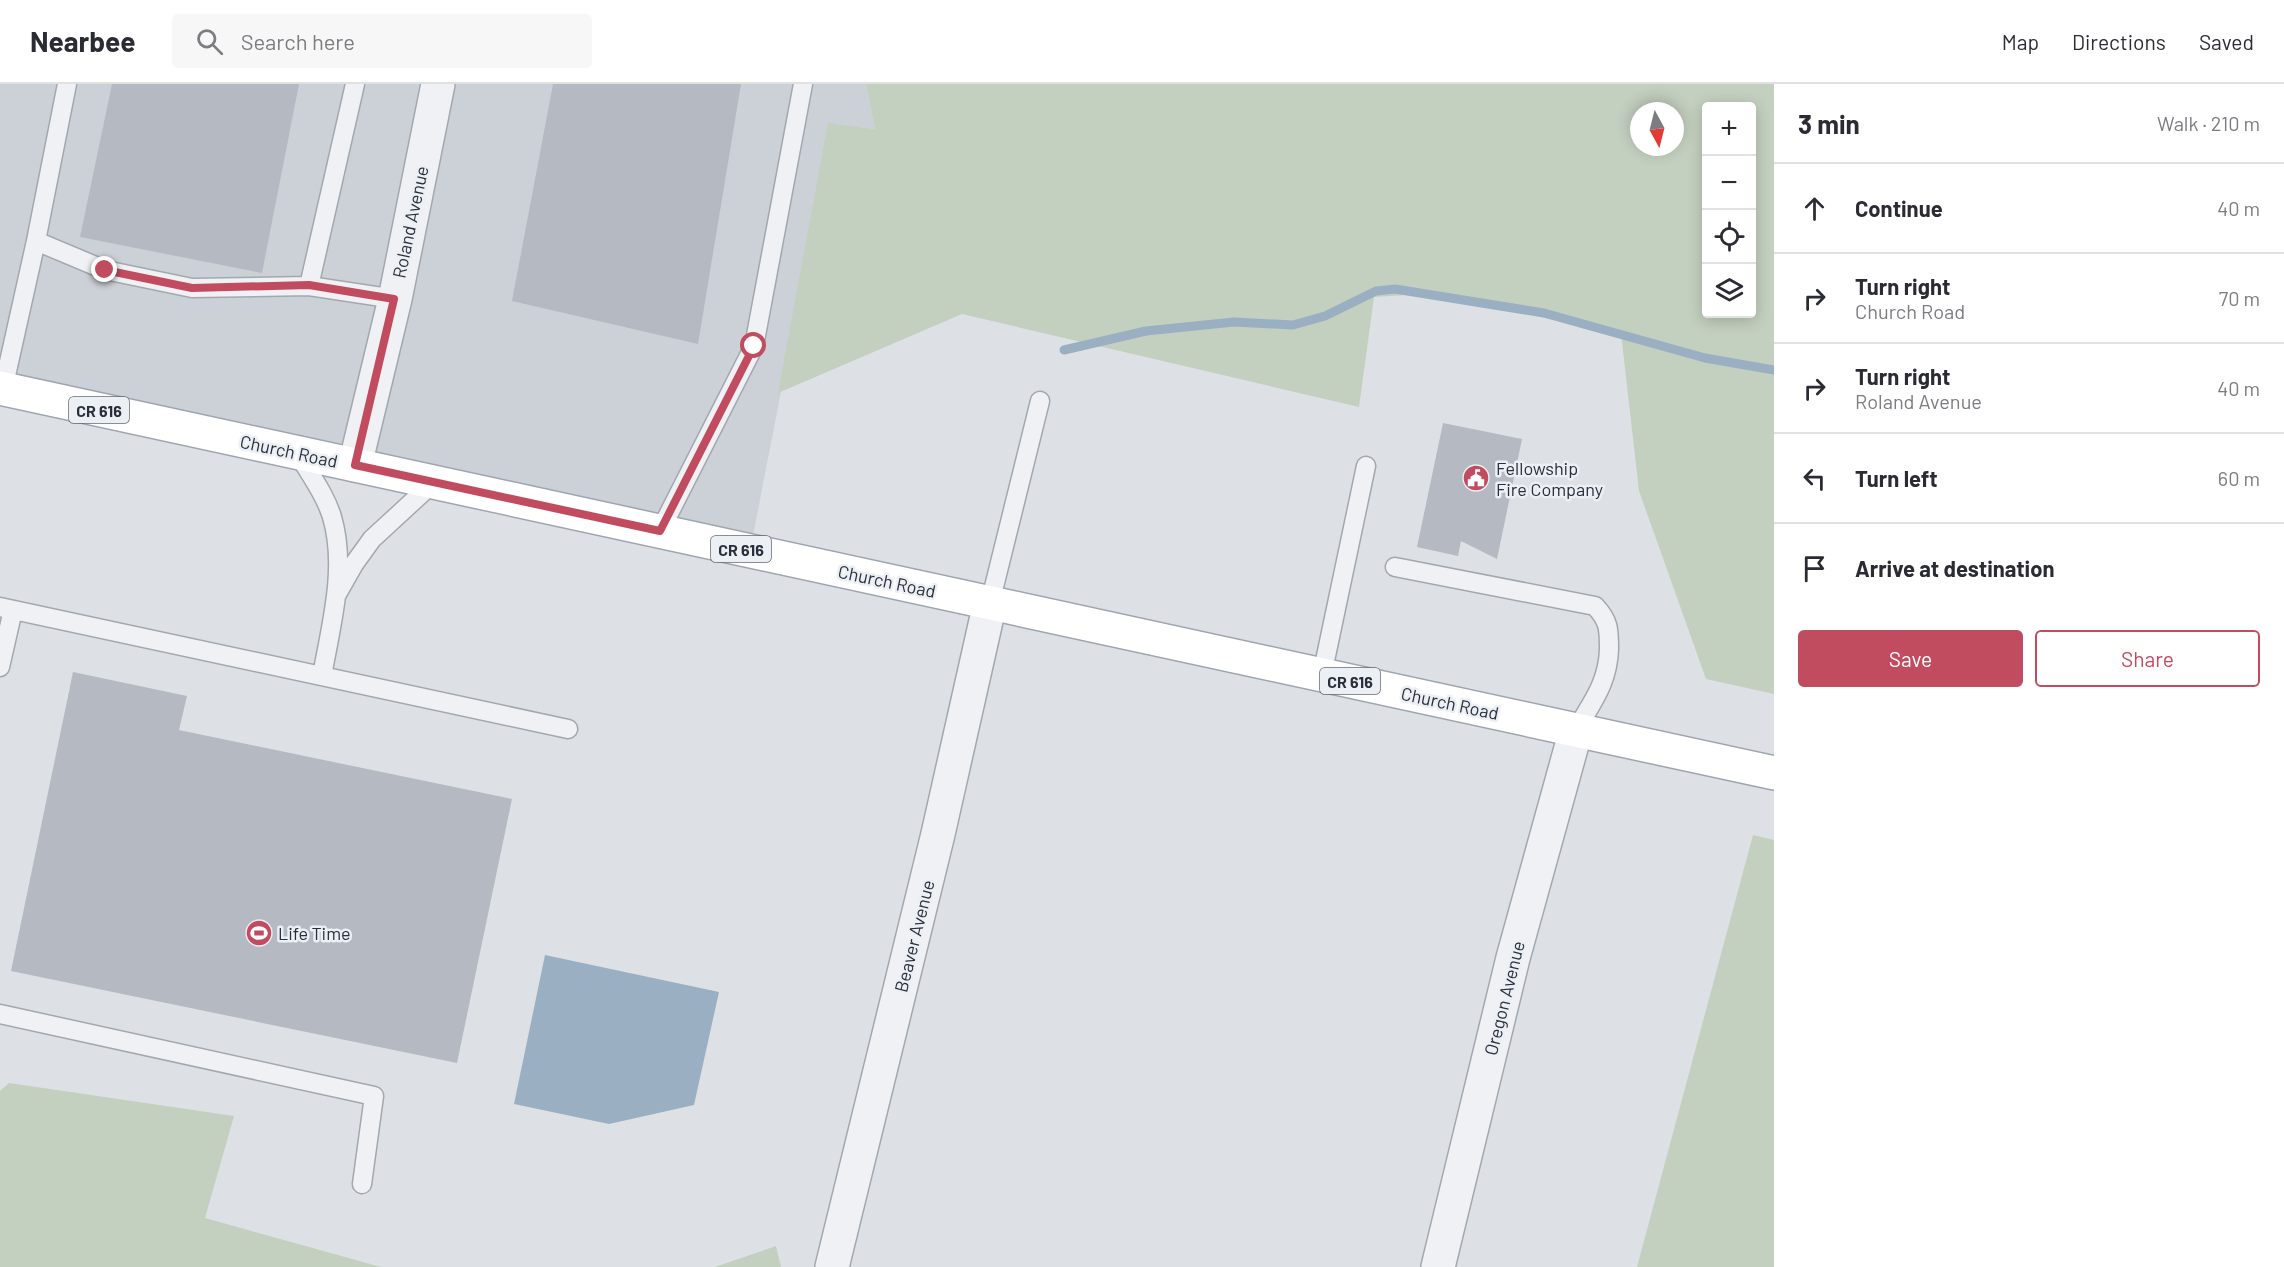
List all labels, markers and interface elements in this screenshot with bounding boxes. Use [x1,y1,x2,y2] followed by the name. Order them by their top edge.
[172,14,592,68] search box
[30,24,136,58] text: Nearbee
[193,25,226,58] icon: search
[241,28,355,54] text: Search here
[2002,29,2039,54] text: Map
[2072,29,2166,54] text: Directions
[2199,29,2254,54] text: Saved
[1630,102,1684,156] north arrow
[1702,102,1756,318] map controls
[1702,102,1756,156] button: +
[1798,108,1860,139] text: 3 min
[2157,111,2260,135] text: Walk · 210 m
[1702,156,1756,210] button: −
[387,164,433,280] street label: Roland Avenue
[1798,192,1831,225] icon: ahead
[1855,195,1943,221] text: Continue
[2217,196,2260,220] text: 40 m
[1702,210,1756,264] button: locate
[91,256,117,282] route end
[1702,264,1756,318] button: layers
[1855,273,1950,299] text: Turn right
[1798,282,1831,315] icon: right
[2219,286,2260,310] text: 70 m
[1855,299,1965,323] text: Church Road
[740,332,766,358] route start
[1855,363,1950,389] text: Turn right
[1798,372,1831,405] icon: right
[2217,376,2260,400] text: 40 m
[1855,389,1982,413] text: Roland Avenue
[69,397,129,423] road number: CR 616
[238,430,340,472] street label: Church Road
[1496,457,1603,500] place label: Fellowship Fire Company
[1798,462,1831,495] icon: left
[1461,463,1491,493] public building icon: Fellowship Fire Company
[1855,465,1938,491] text: Turn left
[2218,466,2260,490] text: 60 m
[711,536,771,562] road number: CR 616
[1798,552,1831,585] icon: arrive
[1855,555,2054,581] text: Arrive at destination
[836,560,938,602] street label: Church Road
[1798,630,2023,687] button: Save
[2035,630,2260,687] button: Share
[1320,668,1380,694] road number: CR 616
[1399,682,1501,724] street label: Church Road
[889,878,939,994] street label: Beaver Avenue
[244,918,274,948] sports icon: Life Time
[278,922,351,944] place label: Life Time
[1479,938,1529,1058] street label: Oregon Avenue

